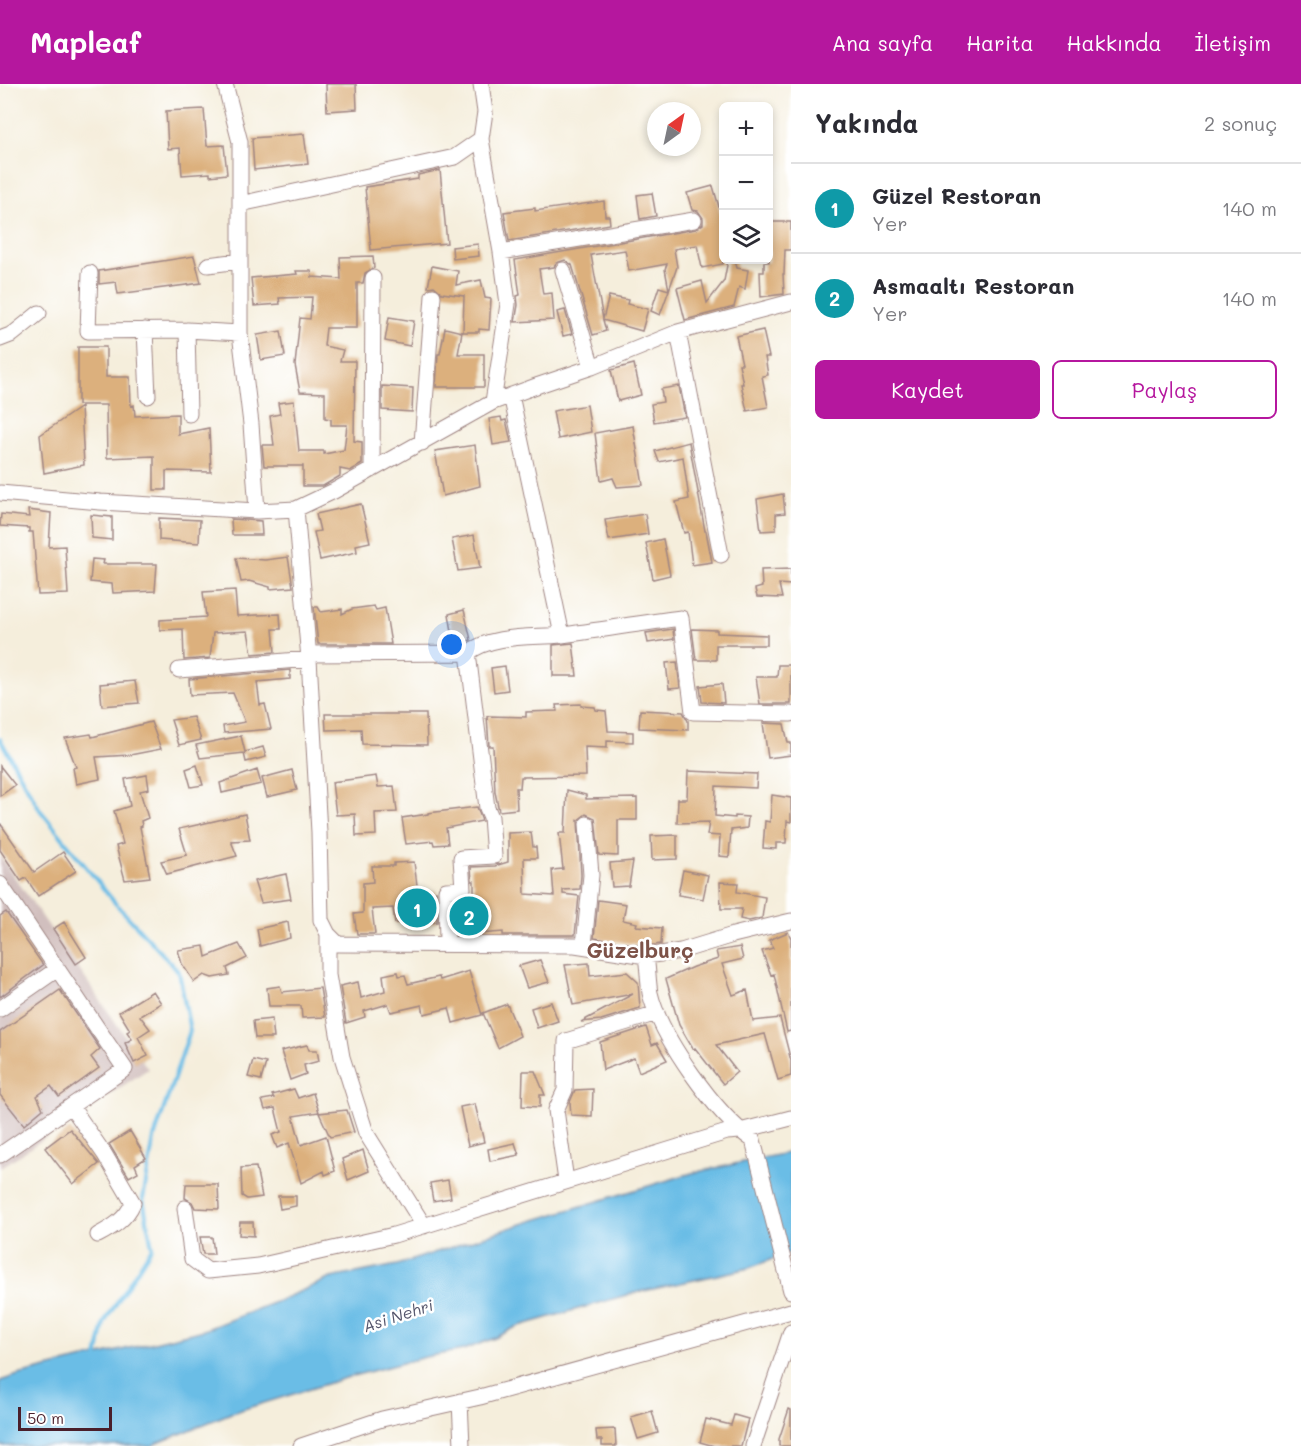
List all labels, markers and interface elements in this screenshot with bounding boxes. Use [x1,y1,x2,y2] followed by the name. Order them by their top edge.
[30,24,141,60] text: Mapleaf
[832,29,933,56] text: Ana sayfa
[966,29,1034,56] text: Harita
[1067,29,1161,56] text: Hakkında
[1194,29,1271,56] text: İletişim
[647,102,701,156] north arrow
[719,102,773,264] map controls
[719,102,773,156] button: +
[815,106,918,140] text: Yakında
[1204,110,1277,136] text: 2 sonuç
[719,156,773,210] button: −
[872,181,1041,210] text: Güzel Restoran
[830,195,839,221] text: 1
[1222,195,1277,221] text: 140 m
[719,210,773,264] button: layers
[872,210,908,236] text: Yer
[872,271,1074,300] text: Asmaaltı Restoran
[829,285,840,311] text: 2
[1222,285,1277,311] text: 140 m
[872,300,908,326] text: Yer
[815,360,1040,419] button: Kaydet
[1052,360,1277,419] button: Paylaş
[437,630,466,659] your location
[398,886,436,930] pin: 1
[450,894,488,938] pin: 2
[586,936,694,963] district label: Güzelburç
[360,1294,436,1336] water label: Asi Nehri
[18,1404,112,1432] scale bar
[27,1407,64,1428] text: 50 m

